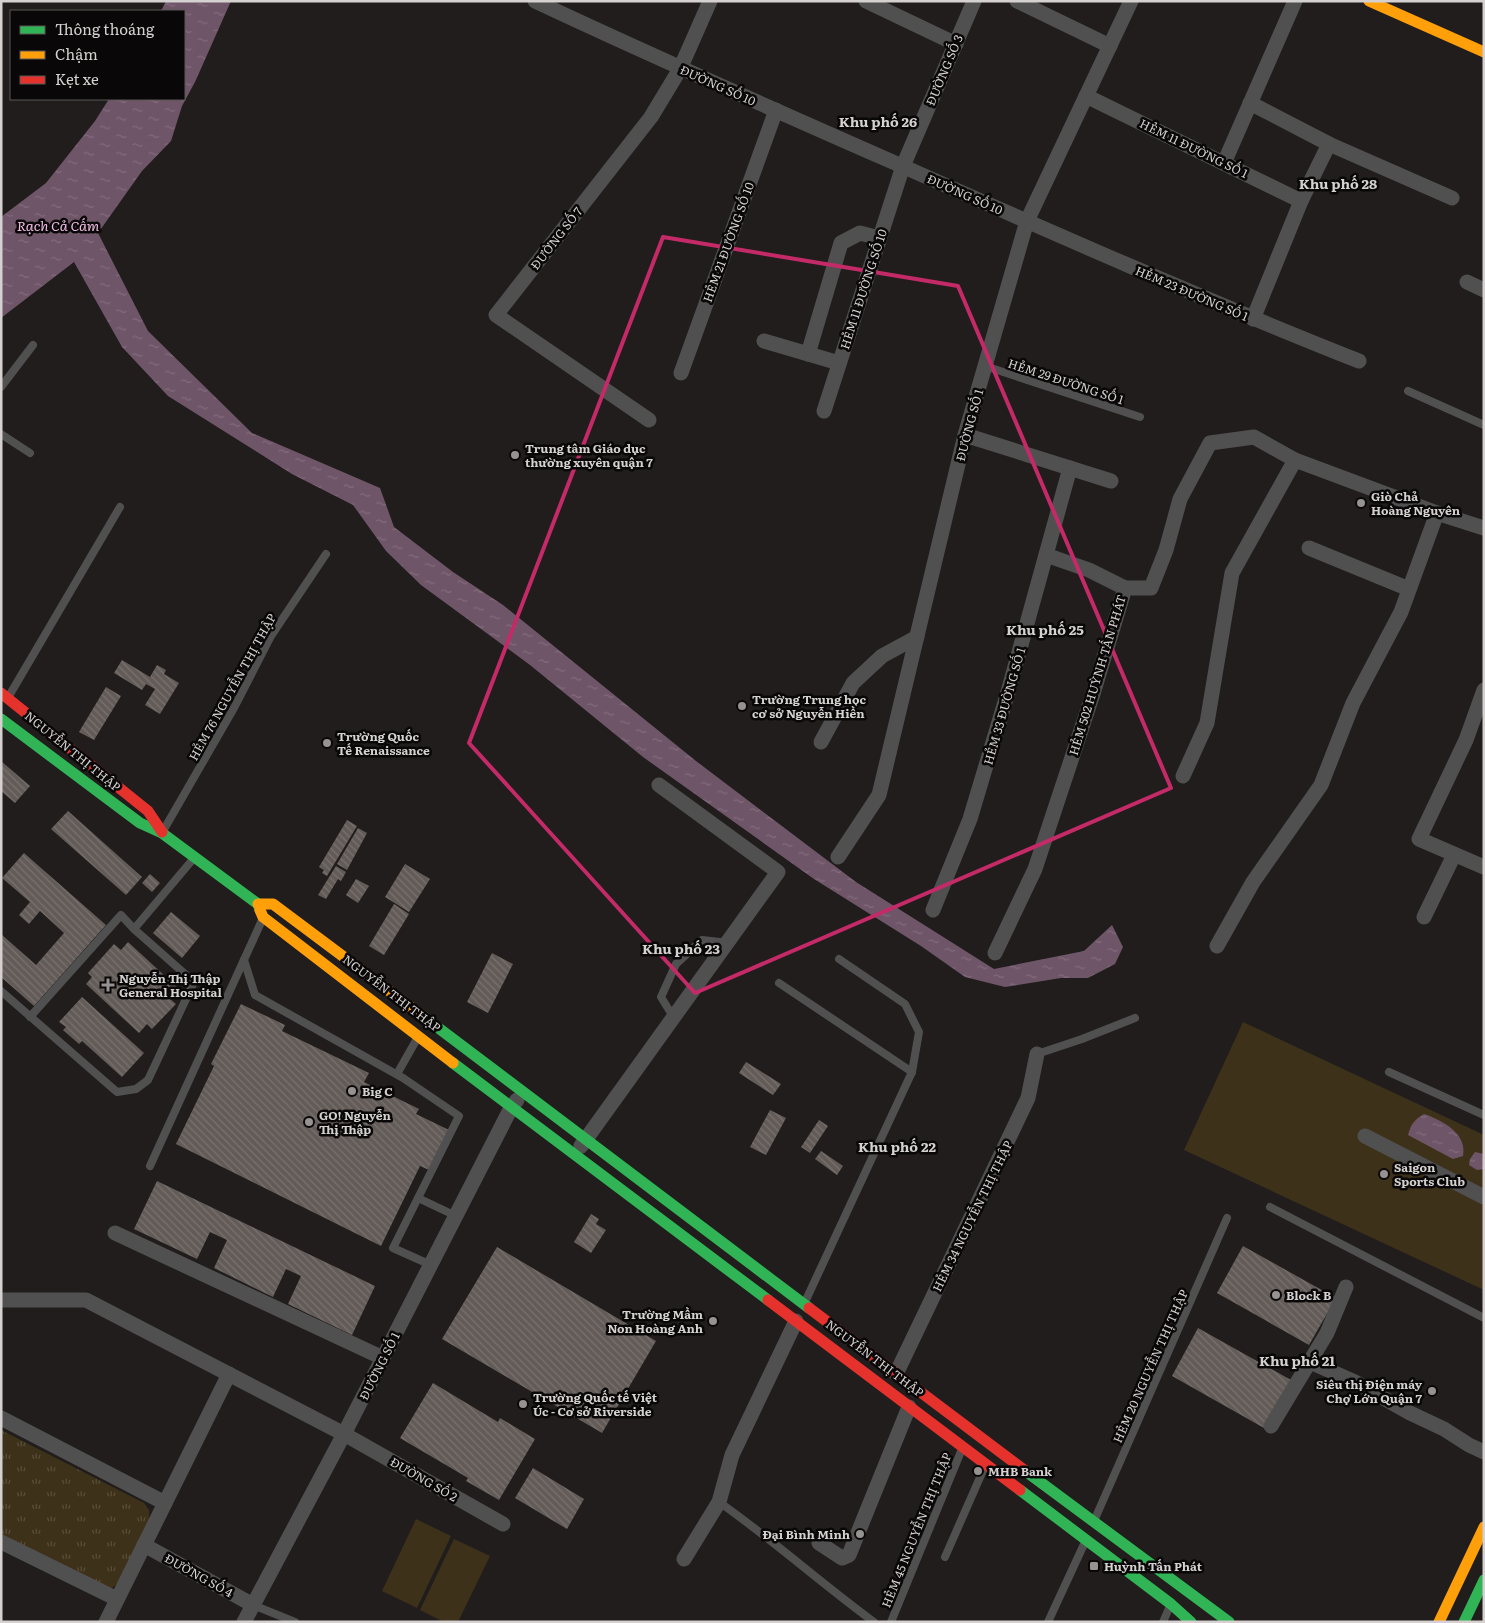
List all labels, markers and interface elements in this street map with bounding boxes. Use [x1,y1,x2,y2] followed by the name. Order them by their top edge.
[10,10,185,100] legend
[55,17,155,40] text: Thông thoáng
[921,32,967,108] street label: ĐƯỜNG SỐ 3
[55,42,98,65] text: Chậm
[677,60,759,110] street label: ĐƯỜNG SỐ 10
[55,67,99,90] text: Kẹt xe
[839,111,917,131] district label: Khu phố 26
[1137,114,1251,182] street label: HẺM 11 ĐƯỜNG SỐ 1
[924,169,1006,219] street label: ĐƯỜNG SỐ 10
[1299,173,1377,193] district label: Khu phố 28
[698,179,758,305] street label: HẺM 21 ĐƯỜNG SỐ 10
[526,203,586,273] street label: ĐƯỜNG SỐ 7
[17,215,100,235] water label: Rạch Cả Cấm
[835,227,891,351] street label: HẺM 11 ĐƯỜNG SỐ 10
[1133,261,1251,325] street label: HẺM 23 ĐƯỜNG SỐ 1
[1006,354,1126,408] street label: HẺM 29 ĐƯỜNG SỐ 1
[951,387,987,463] street label: ĐƯỜNG SỐ 1
[525,439,653,471] place label: Trung tâm Giáo dục thường xuyên quận 7
[509,449,521,461] marker: Trung tâm Giáo dục thường xuyên quận 7
[1371,487,1461,519] place label: Giò Chả Hoàng Nguyên
[1355,497,1367,509] marker: Giò Chả Hoàng Nguyên
[1064,592,1130,758] street label: HẺM 502 HUỲNH TẤN PHÁT
[184,610,280,764] street label: HẺM 76 NGUYỄN THỊ THẬP
[1006,619,1084,639] district label: Khu phố 25
[979,645,1029,767] street label: HẺM 33 ĐƯỜNG SỐ 1
[752,690,867,722] place label: Trường Trung học cơ sở Nguyễn Hiền
[736,700,748,712] marker: Trường Trung học cơ sở Nguyễn Hiền
[21,707,125,795] street label: NGUYỄN THỊ THẬP
[337,727,430,759] place label: Trường Quốc Tế Renaissance
[321,737,333,749] marker: Trường Quốc Tế Renaissance
[642,938,720,958] district label: Khu phố 23
[339,950,445,1036] street label: NGUYỄN THỊ THẬP
[119,969,222,1001] place label: Nguyễn Thị Thập General Hospital
[101,978,115,992] marker: Nguyễn Thị Thập General Hospital
[362,1082,393,1100] place label: Big C
[346,1085,358,1097] marker: Big C
[319,1106,391,1138] place label: GO! Nguyễn Thị Thập
[303,1116,315,1128] marker: GO! Nguyễn Thị Thập
[858,1136,936,1156] district label: Khu phố 22
[928,1137,1016,1295] street label: HẺM 34 NGUYỄN THỊ THẬP
[1394,1158,1465,1190] place label: Saigon Sports Club
[1378,1168,1390,1180] marker: Saigon Sports Club
[1108,1286,1192,1446] street label: HẺM 20 NGUYỄN THỊ THẬP
[1286,1286,1331,1304] place label: Block B
[1270,1289,1282,1301] marker: Block B
[607,1305,703,1337] place label: Trường Mầm Non Hoàng Anh
[707,1315,719,1327] marker: Trường Mầm Non Hoàng Anh
[822,1315,928,1401] street label: NGUYỄN THỊ THẬP
[354,1329,404,1403] street label: ĐƯỜNG SỐ 1
[1259,1350,1335,1370] district label: Khu phố 21
[1316,1375,1423,1407] place label: Siêu thị Điện máy Chợ Lớn Quận 7
[1426,1385,1438,1397] marker: Siêu thị Điện máy Chợ Lớn Quận 7
[533,1388,658,1420] place label: Trường Quốc tế Việt Úc - Cơ sở Riverside
[517,1398,529,1410] marker: Trường Quốc tế Việt Úc - Cơ sở Riverside
[877,1450,955,1610] street label: HẺM 45 NGUYỄN THỊ THẬP
[387,1452,461,1506] street label: ĐƯỜNG SỐ 2
[988,1462,1053,1480] place label: MHB Bank
[972,1465,984,1477] marker: MHB Bank
[763,1525,850,1543] place label: Đại Bình Minh
[854,1528,866,1540] marker: Đại Bình Minh
[161,1549,237,1601] street label: ĐƯỜNG SỐ 4
[1104,1557,1203,1575] place label: Huỳnh Tấn Phát
[1088,1560,1100,1572] marker: Huỳnh Tấn Phát

